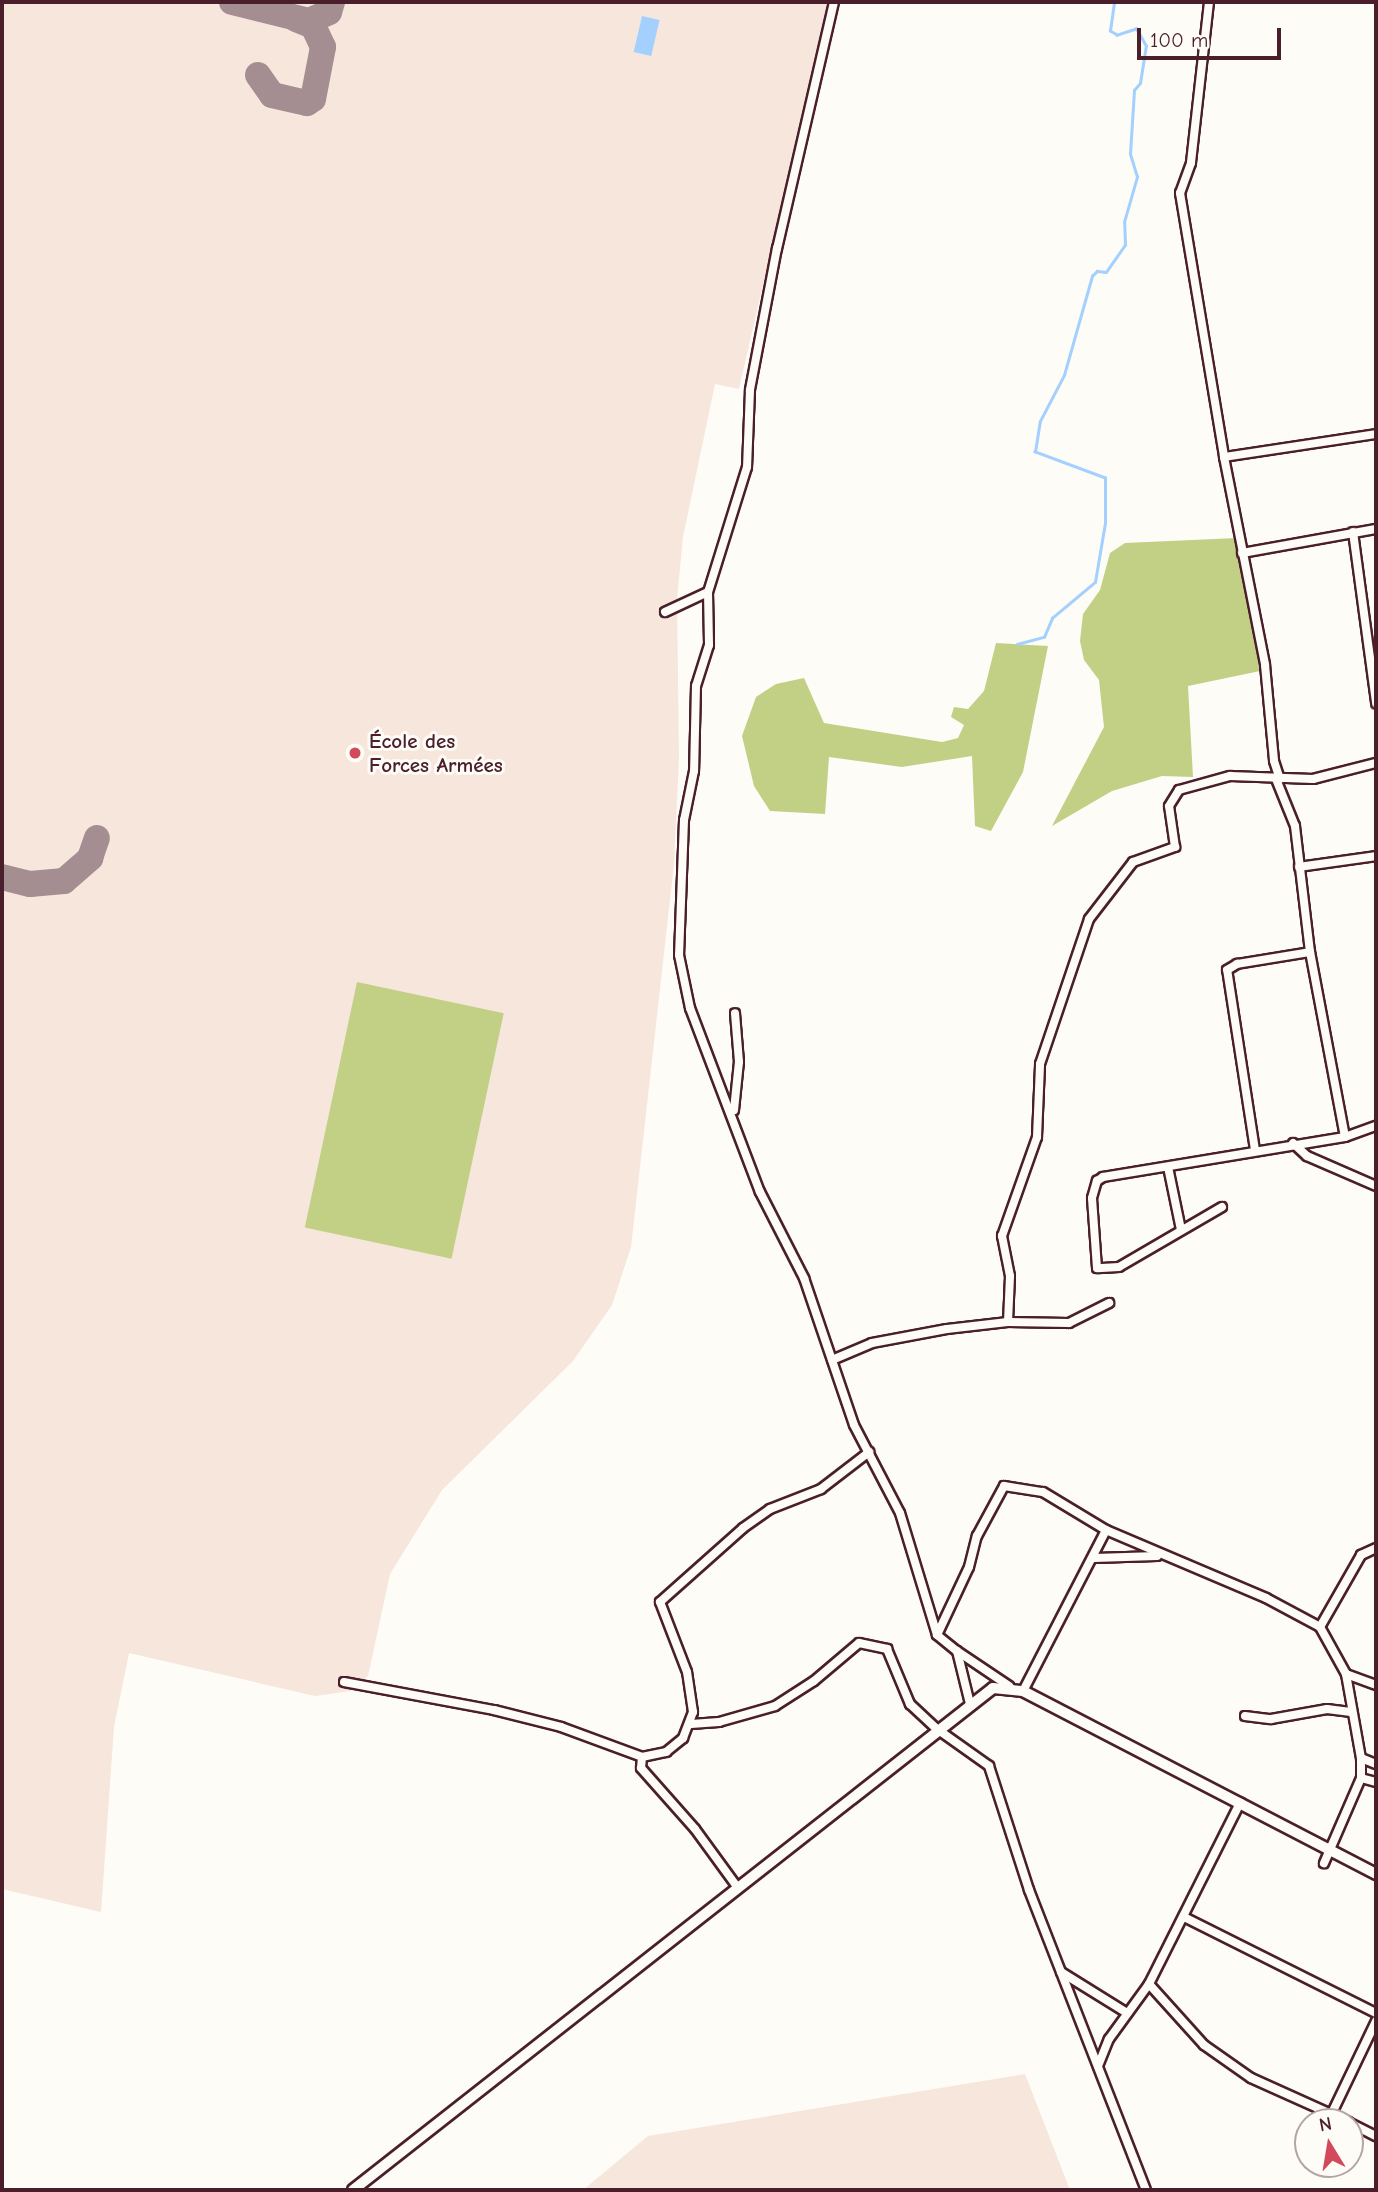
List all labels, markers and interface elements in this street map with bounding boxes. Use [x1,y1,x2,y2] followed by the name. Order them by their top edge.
[1140,14,1284,58] scale bar
[1150,28,1208,52] text: 100 m
[369,728,503,778] place label: École des Forces Armées
[347,745,363,761] marker: École des Forces Armées
[1294,2108,1364,2178] north arrow
[1317,2112,1334,2136] text: N

